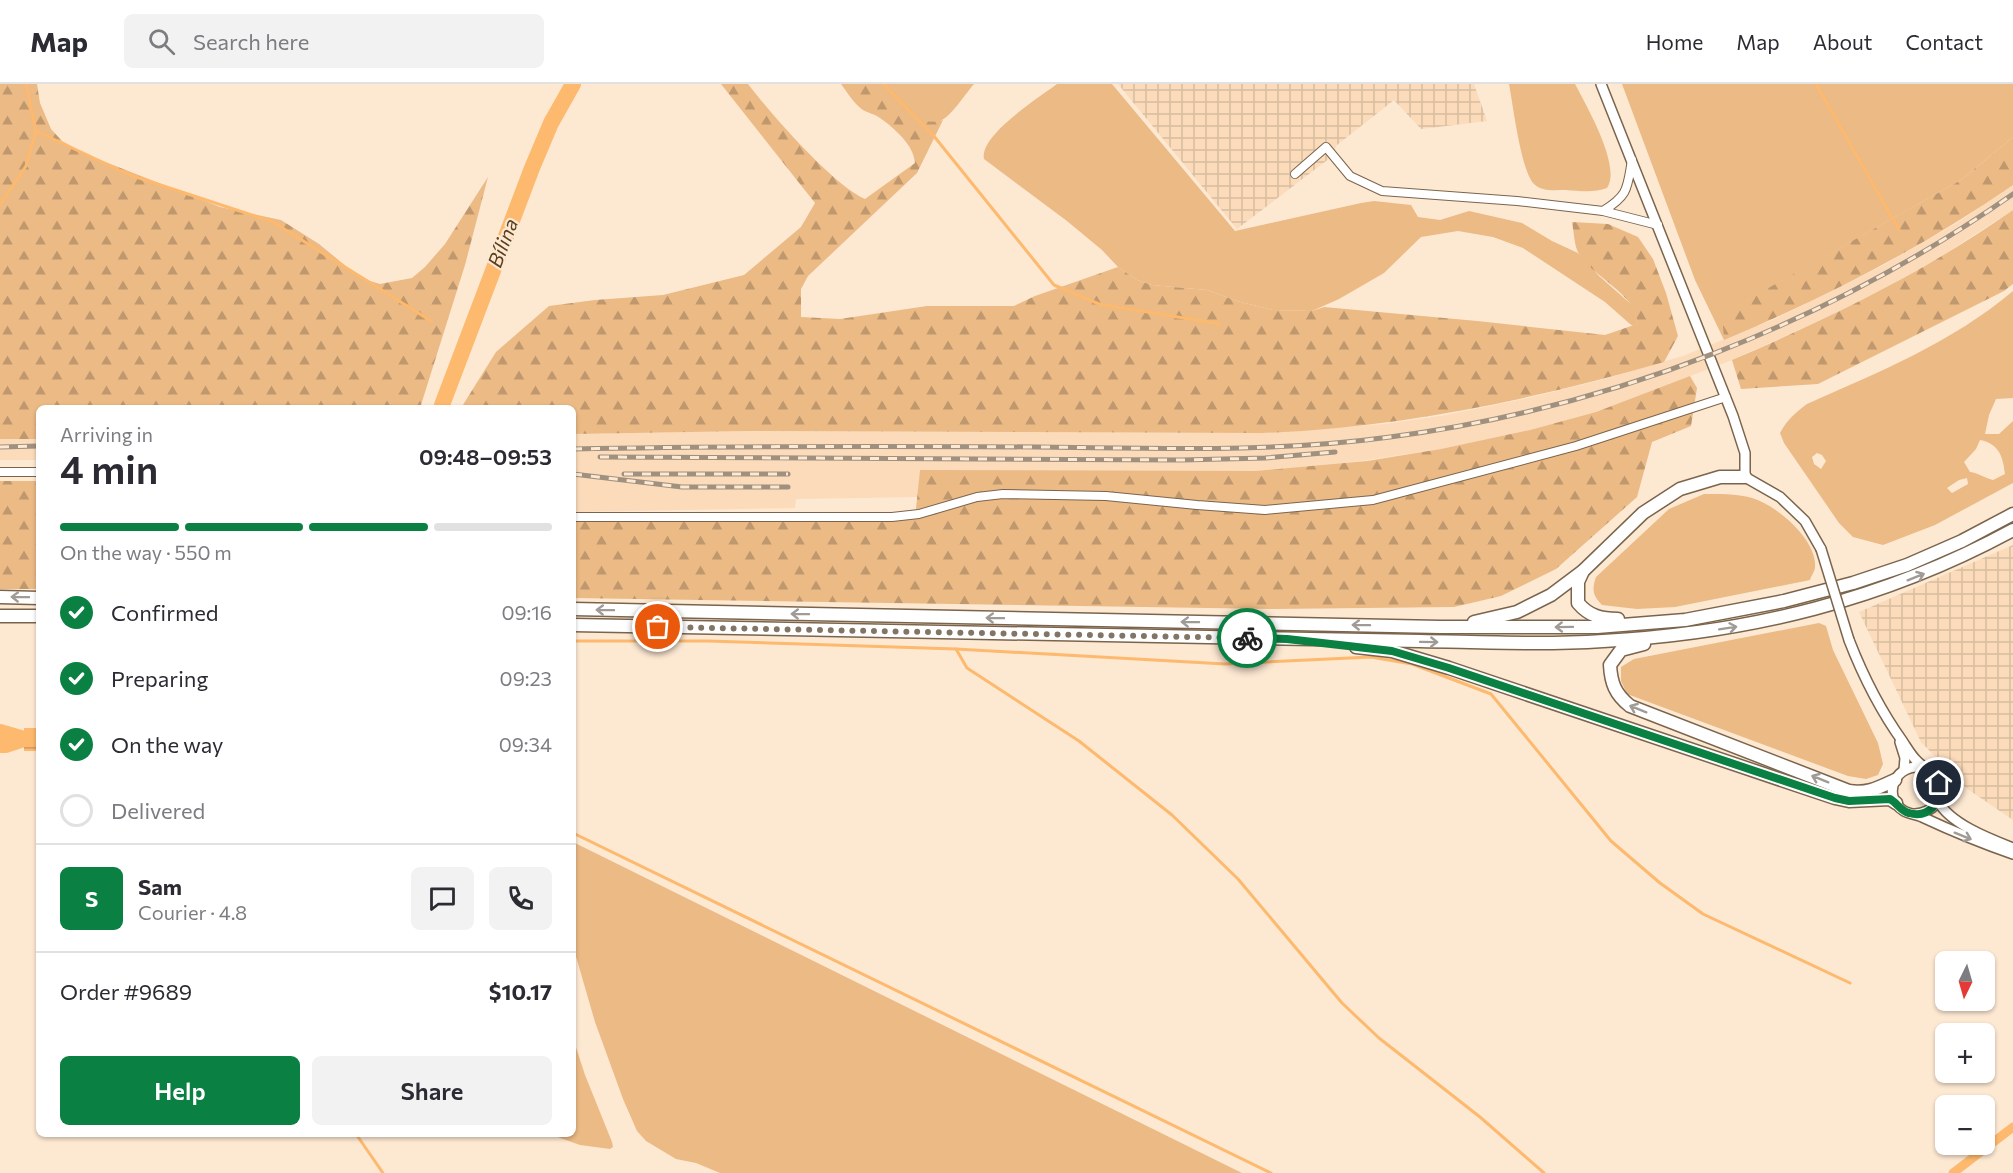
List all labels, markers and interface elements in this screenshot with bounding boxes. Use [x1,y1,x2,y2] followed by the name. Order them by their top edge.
[124,14,544,68] search box
[30,24,88,58] text: Map
[145,25,178,58] icon: search
[193,28,309,55] text: Search here
[1646,29,1703,54] text: Home
[1736,29,1780,54] text: Map
[1813,29,1872,54] text: About
[1905,29,1983,54] text: Contact
[482,215,522,270] water label: Bílina
[60,422,153,446] text: Arriving in
[419,443,552,470] text: 09:48–09:53
[60,444,158,492] text: 4 min
[60,540,232,564] text: On the way · 550 m
[1907,571,1925,582] one-way arrow
[10,592,30,603] one-way arrow
[60,596,93,629] icon: check
[111,599,218,626] text: Confirmed
[501,600,552,624] text: 09:16
[632,601,683,652] pin
[596,604,616,616] one-way arrow
[790,608,810,620] one-way arrow
[1217,608,1277,668] courier
[641,610,674,643] icon: bag
[985,612,1005,624] one-way arrow
[1180,616,1200,628] one-way arrow
[1351,620,1371,631] one-way arrow
[1554,621,1574,633] one-way arrow
[1231,622,1264,655] icon: bike
[1718,622,1738,633] one-way arrow
[1419,636,1439,647] one-way arrow
[60,662,93,695] icon: check
[111,665,208,692] text: Preparing
[500,666,552,690] text: 09:23
[1630,703,1648,714] one-way arrow
[60,728,93,761] icon: check
[111,731,223,758] text: On the way
[499,732,552,756] text: 09:34
[1913,757,1964,808] pin
[1922,766,1955,799] icon: home
[1811,773,1830,784] one-way arrow
[111,797,205,824] text: Delivered
[1954,831,1972,842] one-way arrow
[411,867,474,930] button: chat
[489,867,552,930] button: phone
[138,873,182,900] text: Sam
[85,885,98,912] text: S
[138,900,247,924] text: Courier · 4.8
[1935,951,1995,1011] north arrow
[1935,951,1995,1155] map controls
[60,978,192,1005] text: Order #9689
[489,978,552,1005] text: $10.17
[1935,1023,1995,1083] button: +
[60,1056,300,1125] button: Help
[312,1056,552,1125] button: Share
[1935,1095,1995,1155] button: −

